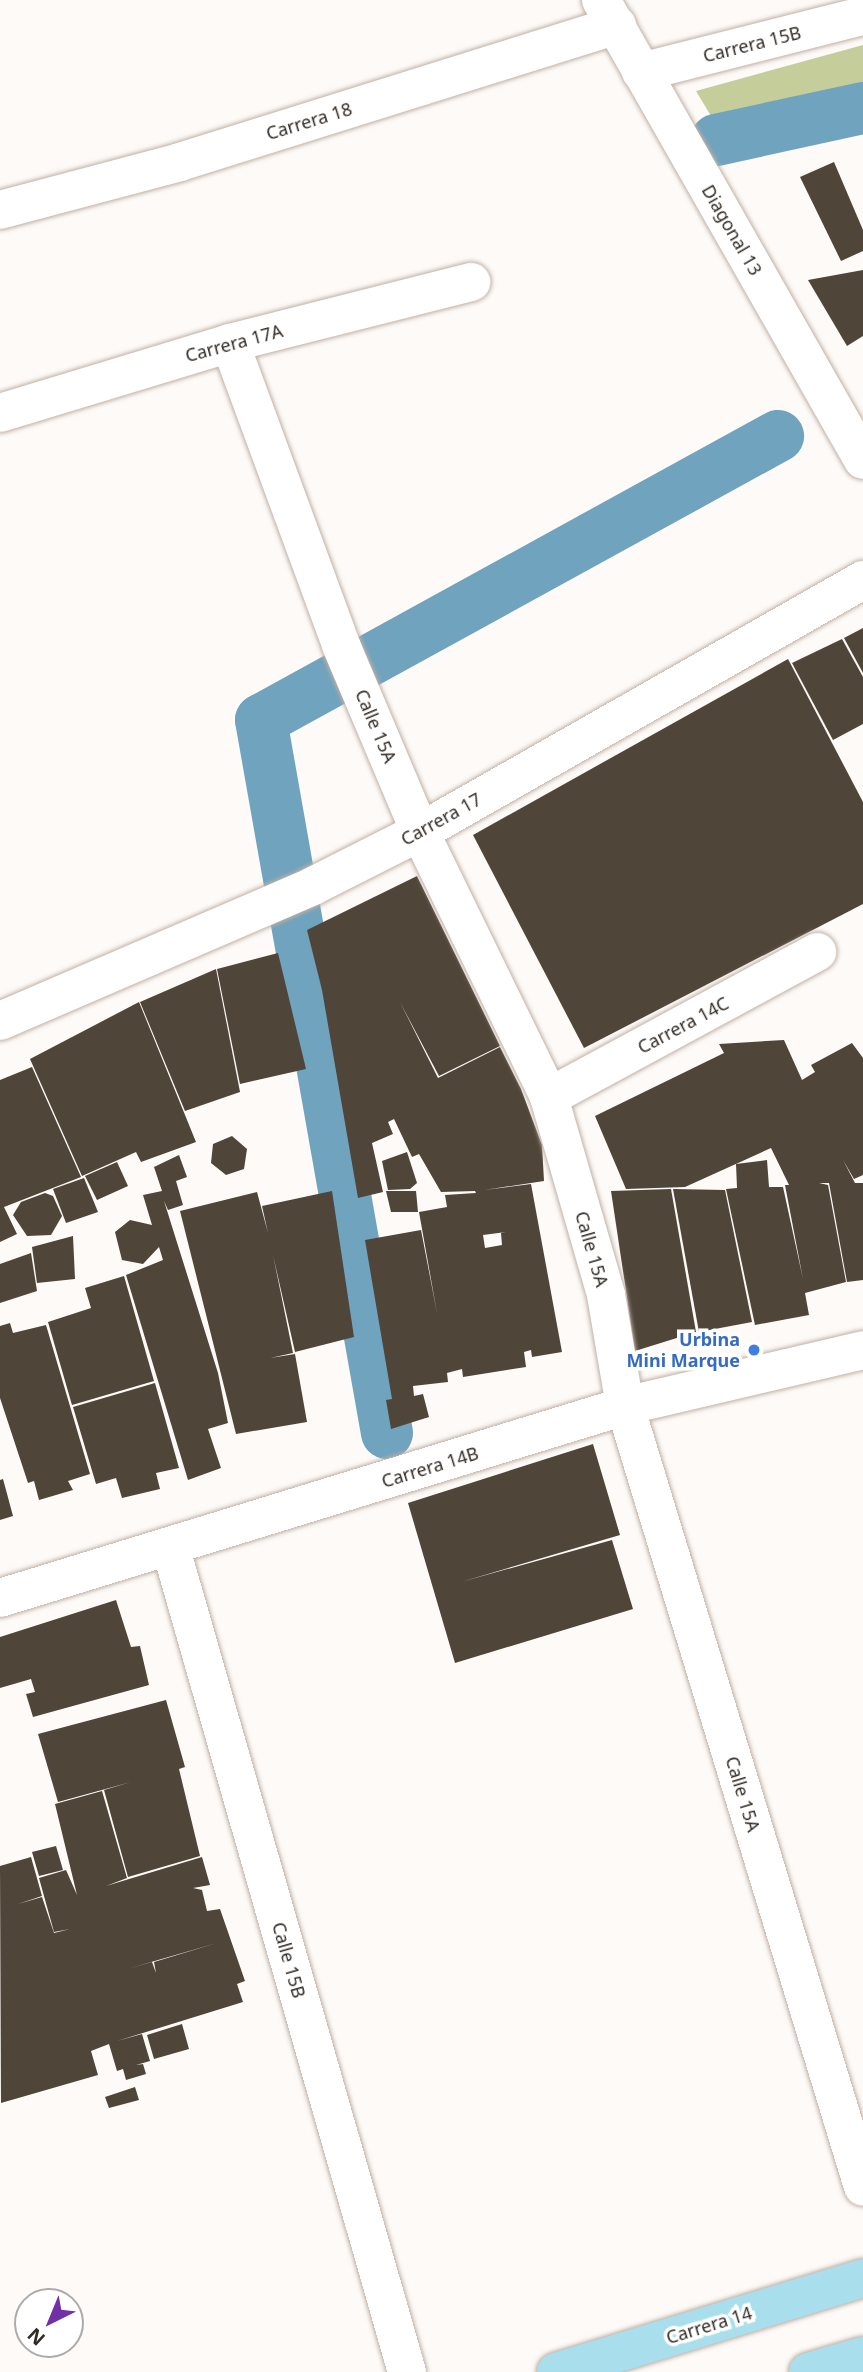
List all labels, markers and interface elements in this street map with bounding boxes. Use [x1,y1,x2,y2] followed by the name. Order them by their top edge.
[701,21,803,67] street label: Carrera 15B
[263,98,355,144] street label: Carrera 18
[697,181,767,279] street label: Diagonal 13
[183,320,285,366] street label: Carrera 17A
[351,686,401,766] street label: Calle 15A
[397,788,485,850] street label: Carrera 17
[634,992,732,1058] street label: Carrera 14C
[571,1209,613,1289] street label: Calle 15A
[627,1329,740,1372] place label: Urbina Mini Marque
[746,1342,762,1358] marker: Urbina Mini Marque
[379,1442,481,1492] street label: Carrera 14B
[721,1754,765,1834] street label: Calle 15A
[268,1920,310,2000] street label: Calle 15B
[14,2288,84,2358] north arrow
[663,2302,755,2348] street label: Carrera 14
[22,2322,51,2352] text: N

